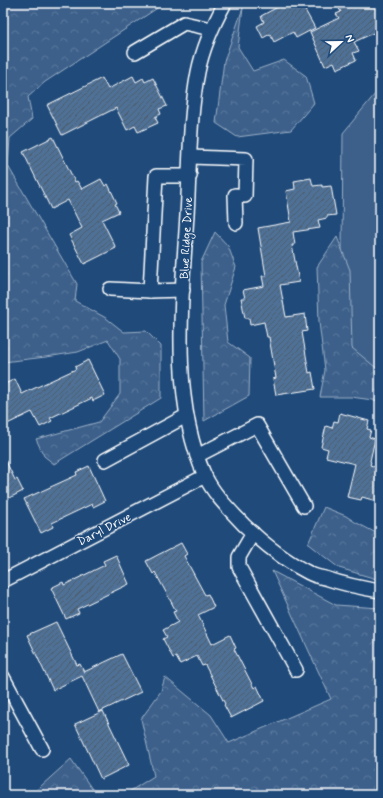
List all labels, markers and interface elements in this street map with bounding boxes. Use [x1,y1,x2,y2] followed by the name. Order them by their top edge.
[321,22,361,62] north arrow
[341,33,357,45] text: N
[177,196,197,280] street label: Blue Ridge Drive
[75,510,134,550] street label: Daryl Drive

